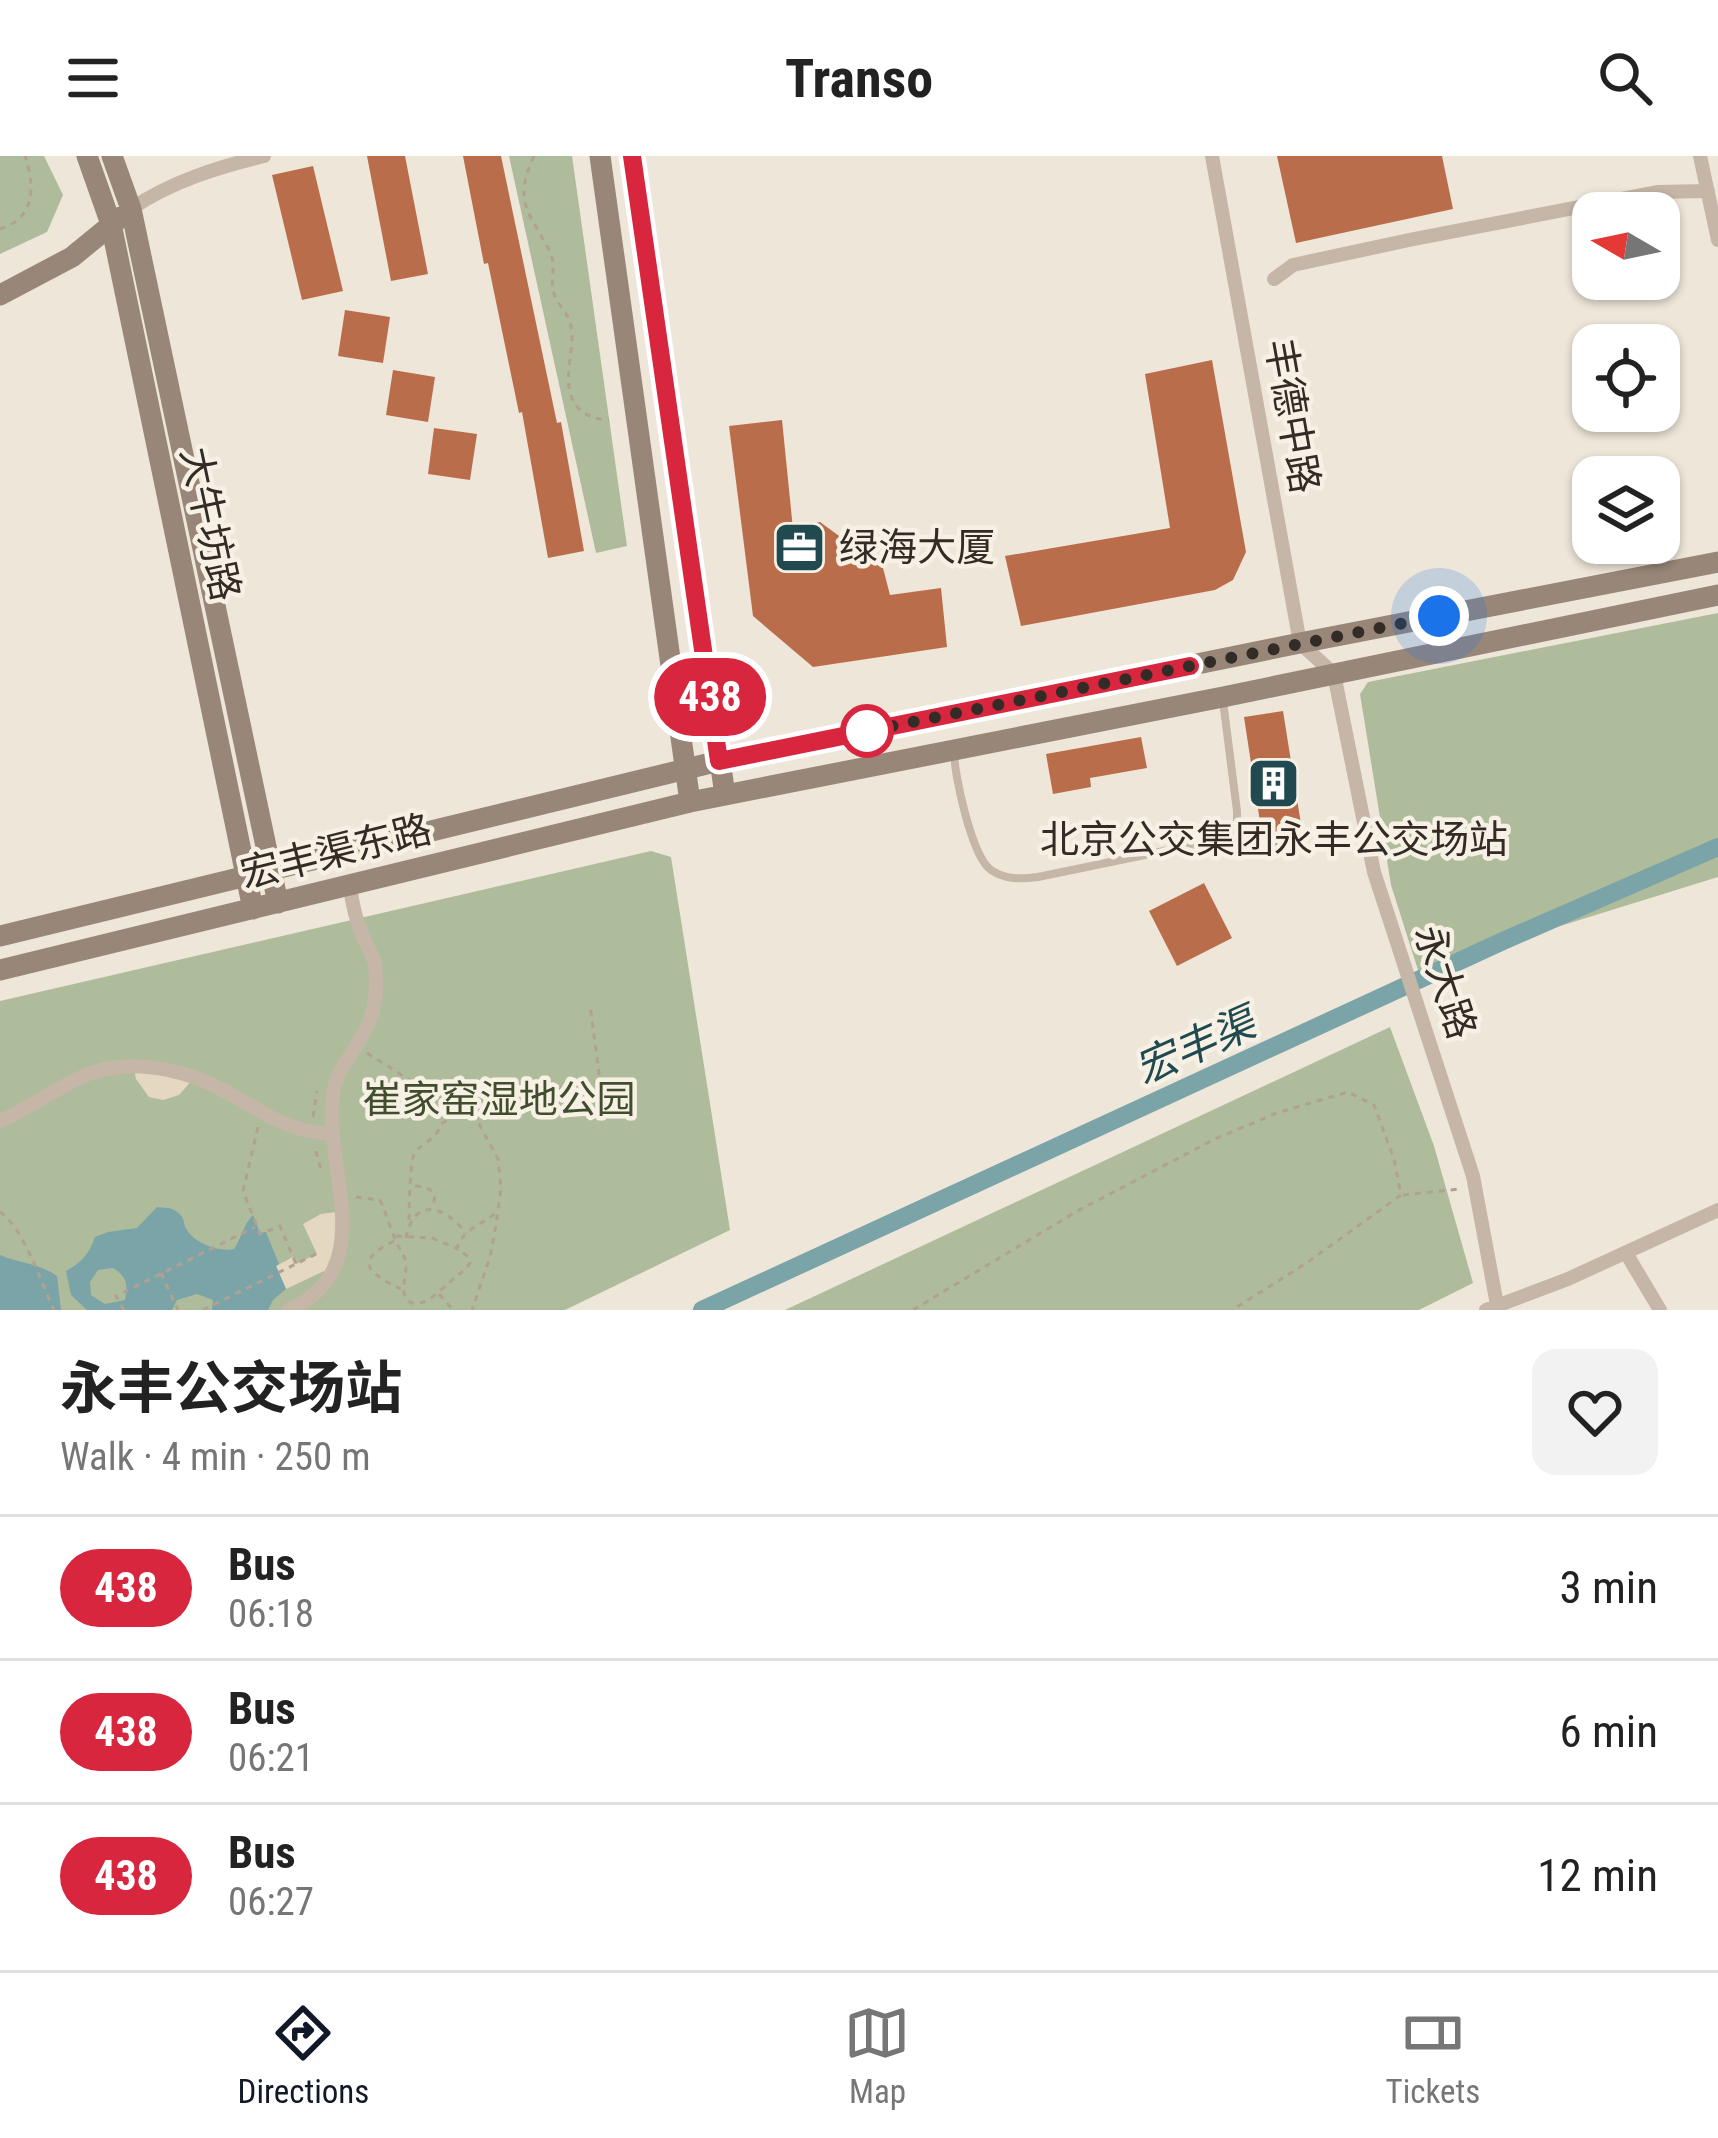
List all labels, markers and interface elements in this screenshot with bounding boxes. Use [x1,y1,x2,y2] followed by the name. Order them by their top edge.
[60,45,126,111] icon: menu
[1592,45,1658,111] icon: search
[785,47,933,110] text: Transo
[1572,192,1680,300] north arrow
[1572,192,1680,564] map controls
[1572,324,1680,432] button: locate
[1256,335,1328,497] street label: 丰德中路
[171,443,249,605] street label: 大牛坊路
[1572,456,1680,564] button: layers
[772,520,828,576] office icon: 绿海大厦
[839,525,995,571] place label: 绿海大厦
[1409,586,1469,646] your location
[641,658,779,736] line badge: 438
[678,672,742,721] text: 438
[842,706,892,756] unlabelled marker
[1246,755,1302,811] building icon: 北京公交集团永丰公交场站
[236,806,436,898] street label: 宏丰渠东路
[1040,817,1508,863] place label: 北京公交集团永丰公交场站
[1405,919,1485,1045] street label: 永大路
[1127,996,1268,1094] water label: 宏丰渠
[362,1077,636,1123] park label: 崔家窑湿地公园
[1532,1349,1658,1475] button: heart
[60,1355,402,1422] text: 永丰公交场站
[60,1434,371,1480] text: Walk · 4 min · 250 m
[228,1538,296,1591] text: Bus
[1559,1561,1658,1614] text: 3 min
[94,1563,158,1612] text: 438
[228,1591,314,1637] text: 06:18
[228,1682,296,1735] text: Bus
[1559,1705,1658,1758] text: 6 min
[94,1707,158,1756] text: 438
[228,1735,314,1781] text: 06:21
[228,1826,296,1879] text: Bus
[1537,1849,1658,1902] text: 12 min
[94,1851,158,1900] text: 438
[228,1879,314,1925] text: 06:27
[238,2000,369,2111] tab: Directions
[844,2000,910,2111] tab: Map
[1386,2000,1480,2111] tab: Tickets

